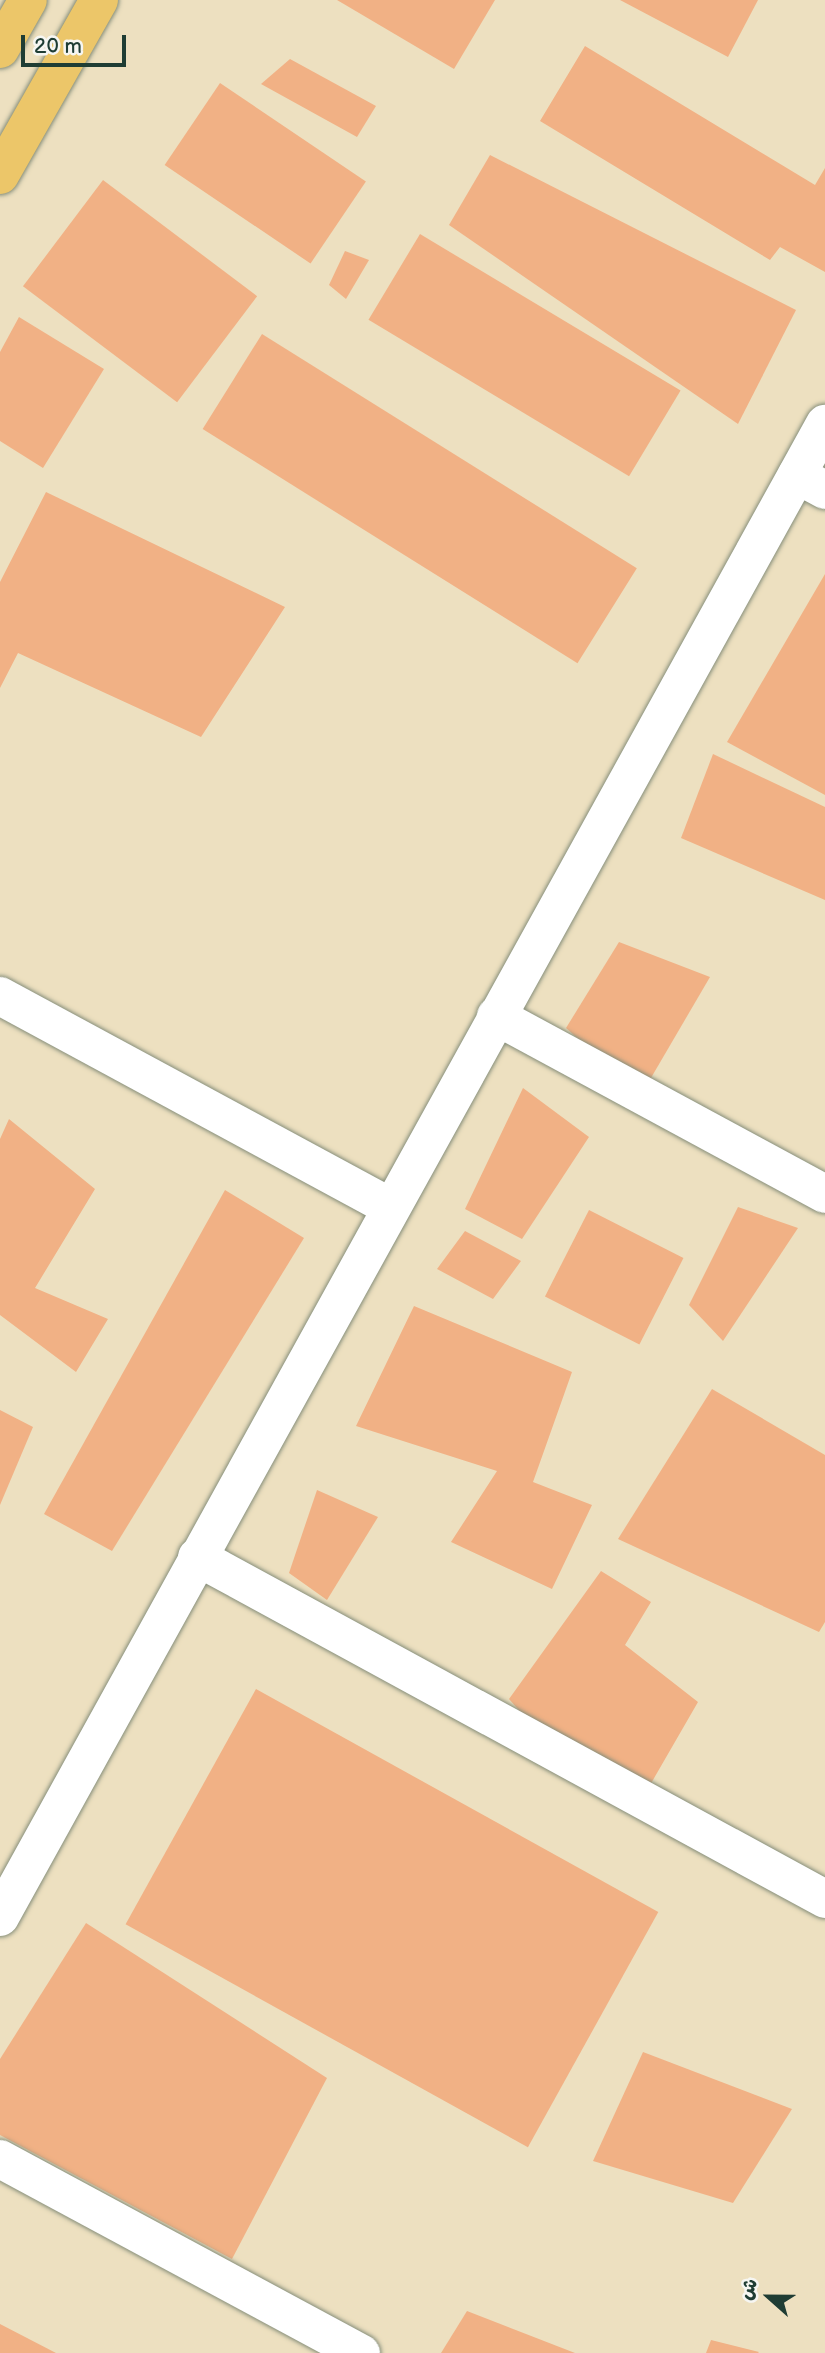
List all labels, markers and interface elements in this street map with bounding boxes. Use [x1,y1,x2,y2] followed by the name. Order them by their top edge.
[24,21,130,65] scale bar
[34,34,82,59] text: 20 m
[734,2262,804,2332] north arrow
[734,2275,763,2303] text: ش

